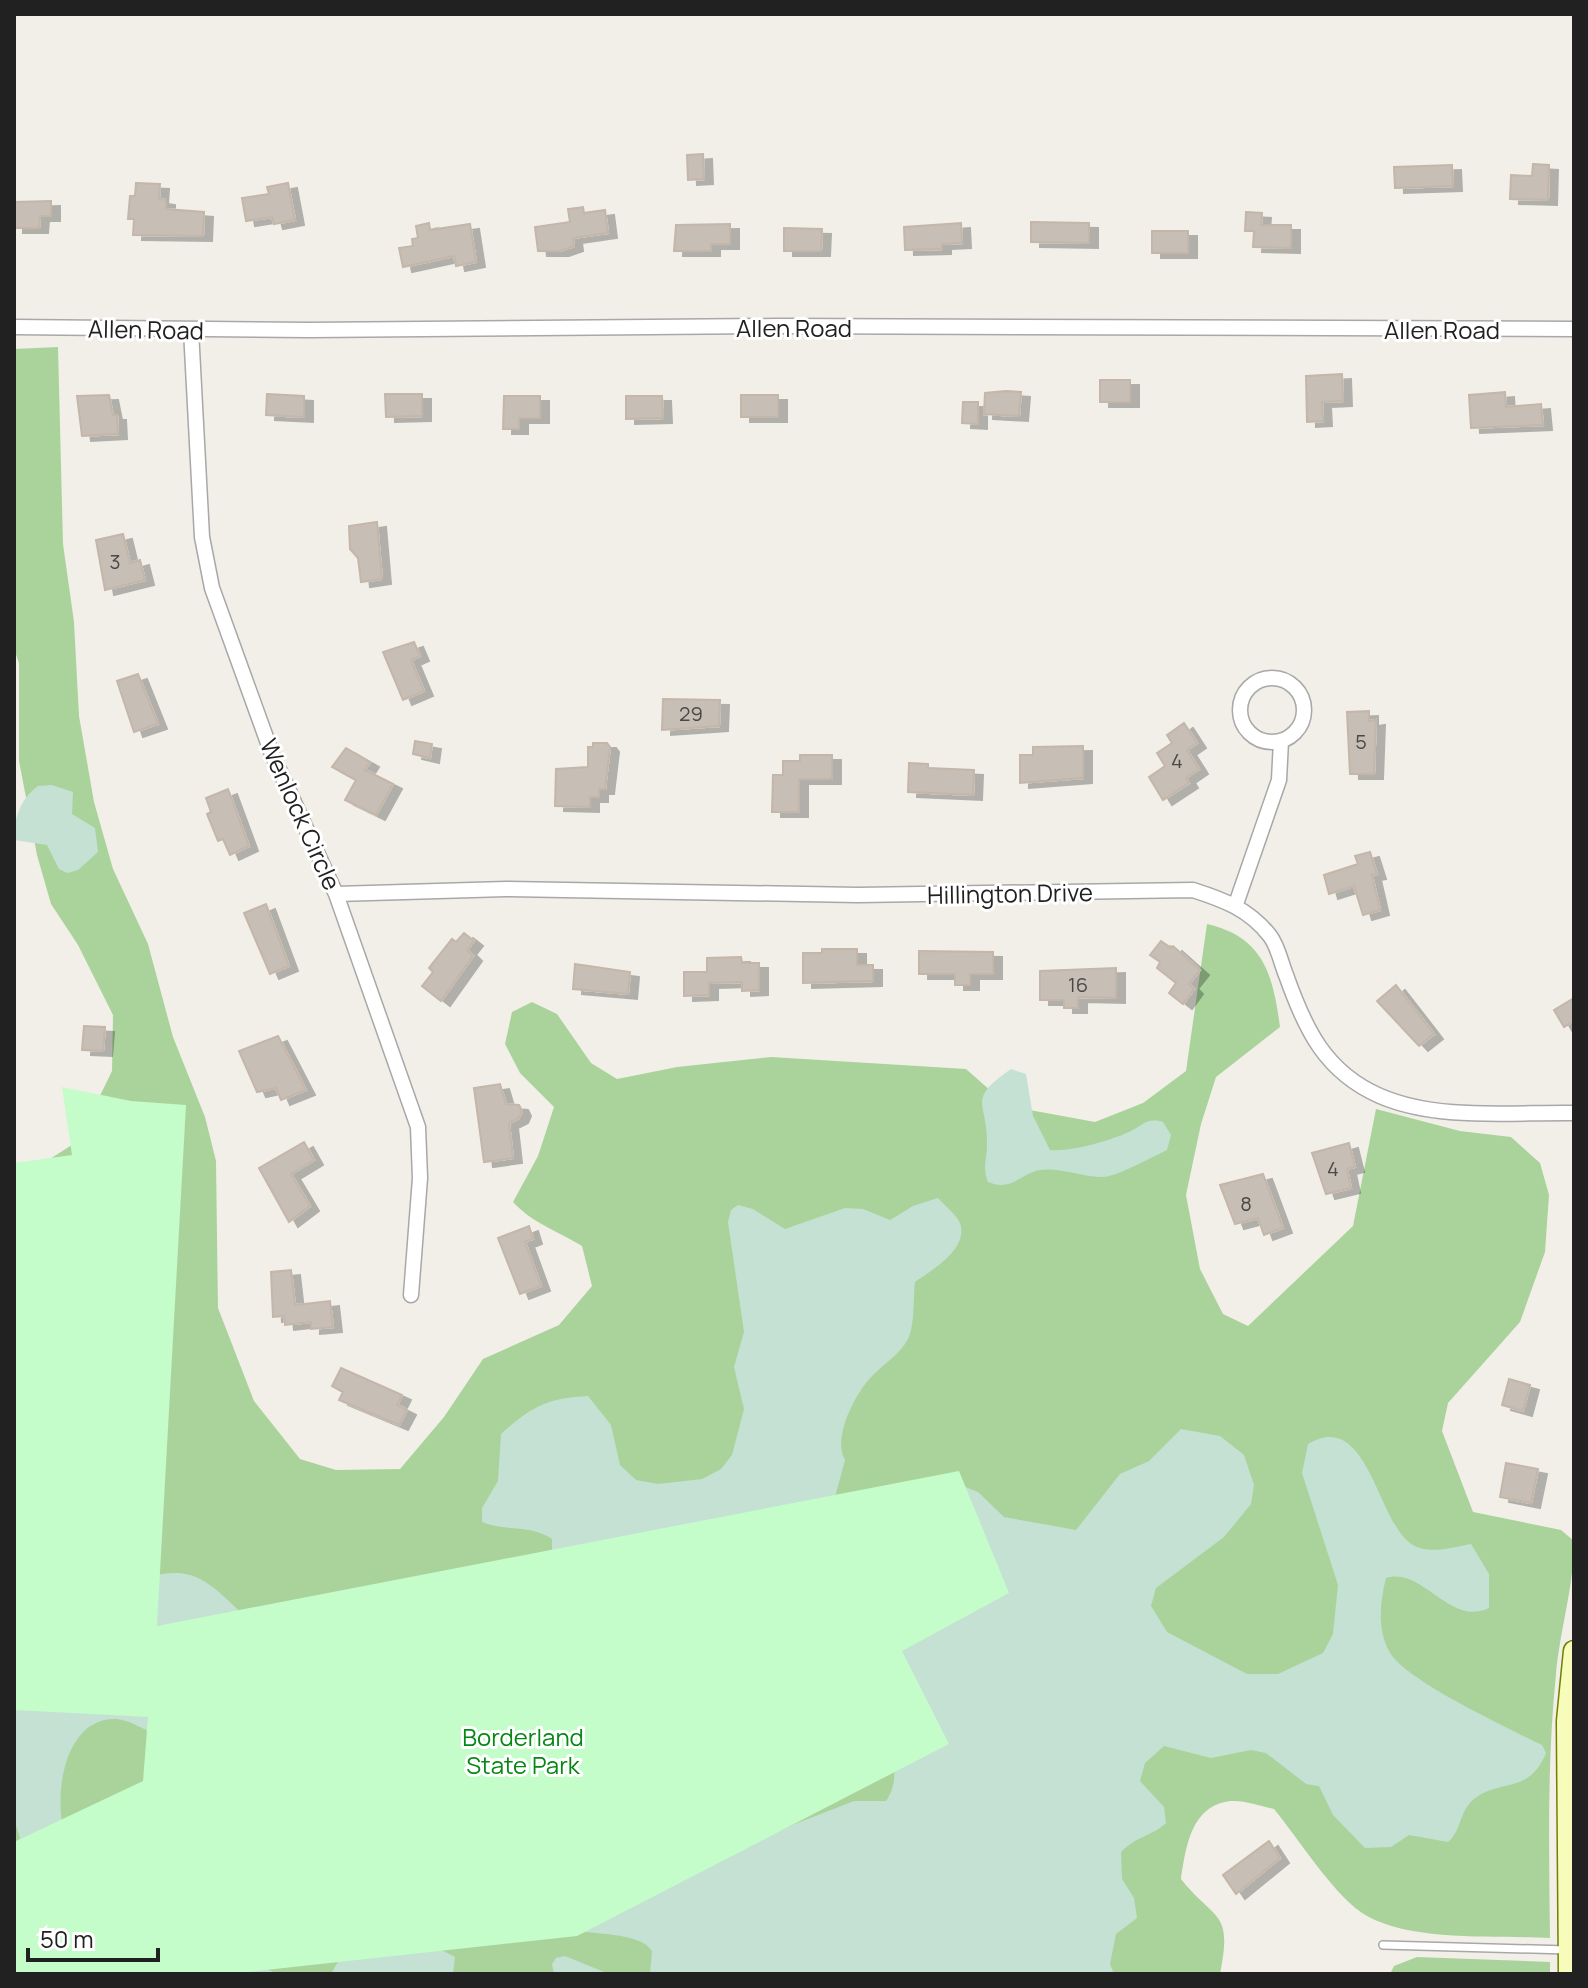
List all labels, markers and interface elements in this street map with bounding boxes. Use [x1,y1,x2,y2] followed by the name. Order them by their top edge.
[88,311,204,347] street label: Allen Road
[736,311,852,344] street label: Allen Road
[1384,313,1500,346] street label: Allen Road
[109,548,121,575] house number: 3
[679,700,703,727] house number: 29
[1355,728,1367,755] house number: 5
[253,733,349,895] street label: Wenlock Circle
[1171,747,1183,774] house number: 4
[927,875,1093,911] street label: Hillington Drive
[1068,971,1088,998] house number: 16
[1327,1155,1339,1182] house number: 4
[1240,1190,1252,1217] house number: 8
[462,1720,584,1781] park label: Borderland State Park
[28,1912,158,1962] scale bar
[40,1922,94,1955] text: 50 m

